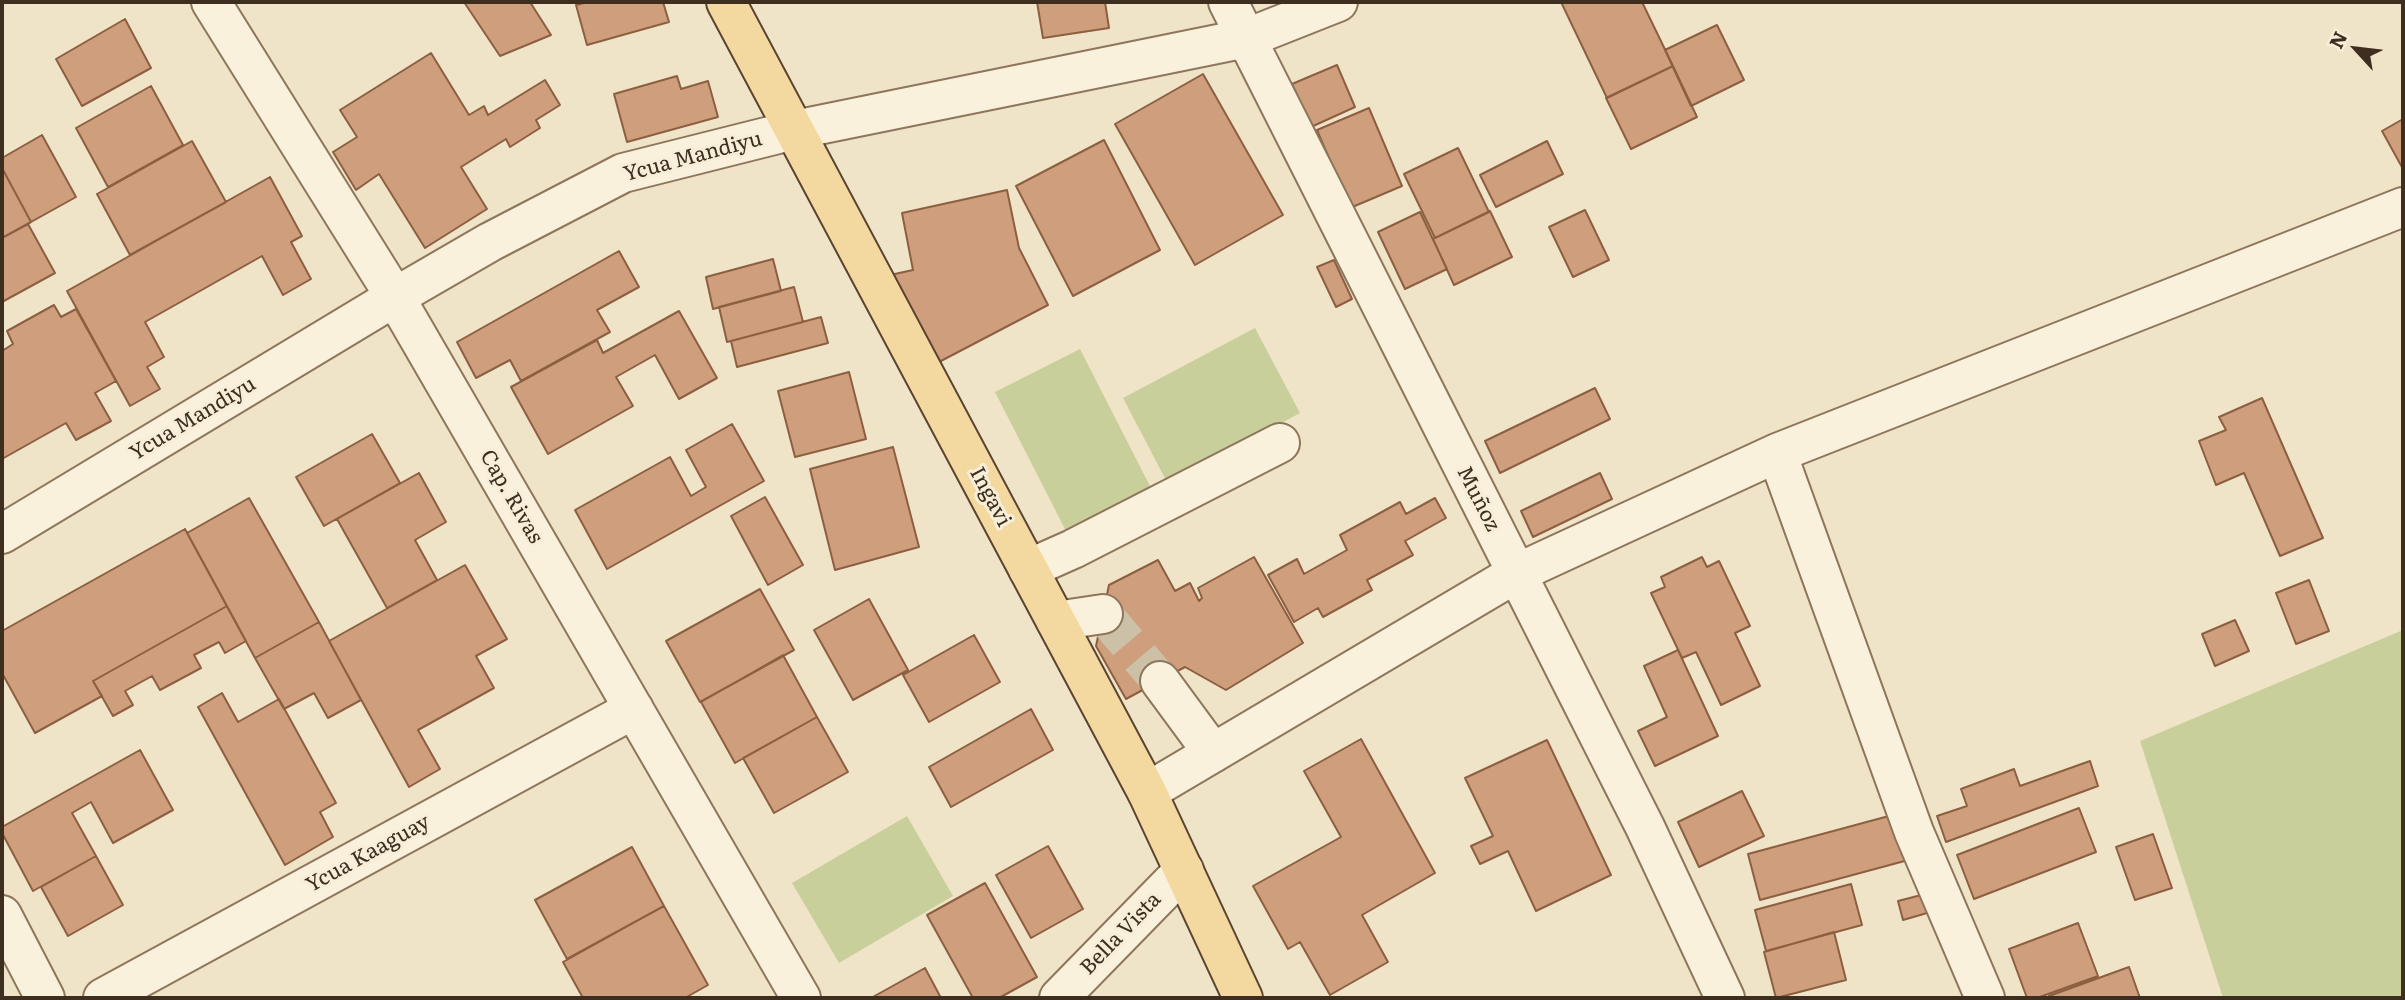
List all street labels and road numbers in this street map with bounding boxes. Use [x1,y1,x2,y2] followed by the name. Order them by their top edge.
[621,126,765,188] street label: Ycua Mandiyu
[125,372,261,466] street label: Ycua Mandiyu
[474,446,548,548] street label: Cap. Rivas
[1451,462,1505,536] street label: Muñoz
[964,463,1016,531] street label: Ingavi
[302,810,434,898] street label: Ycua Kaaguay
[1075,887,1167,981] street label: Bella Vista

